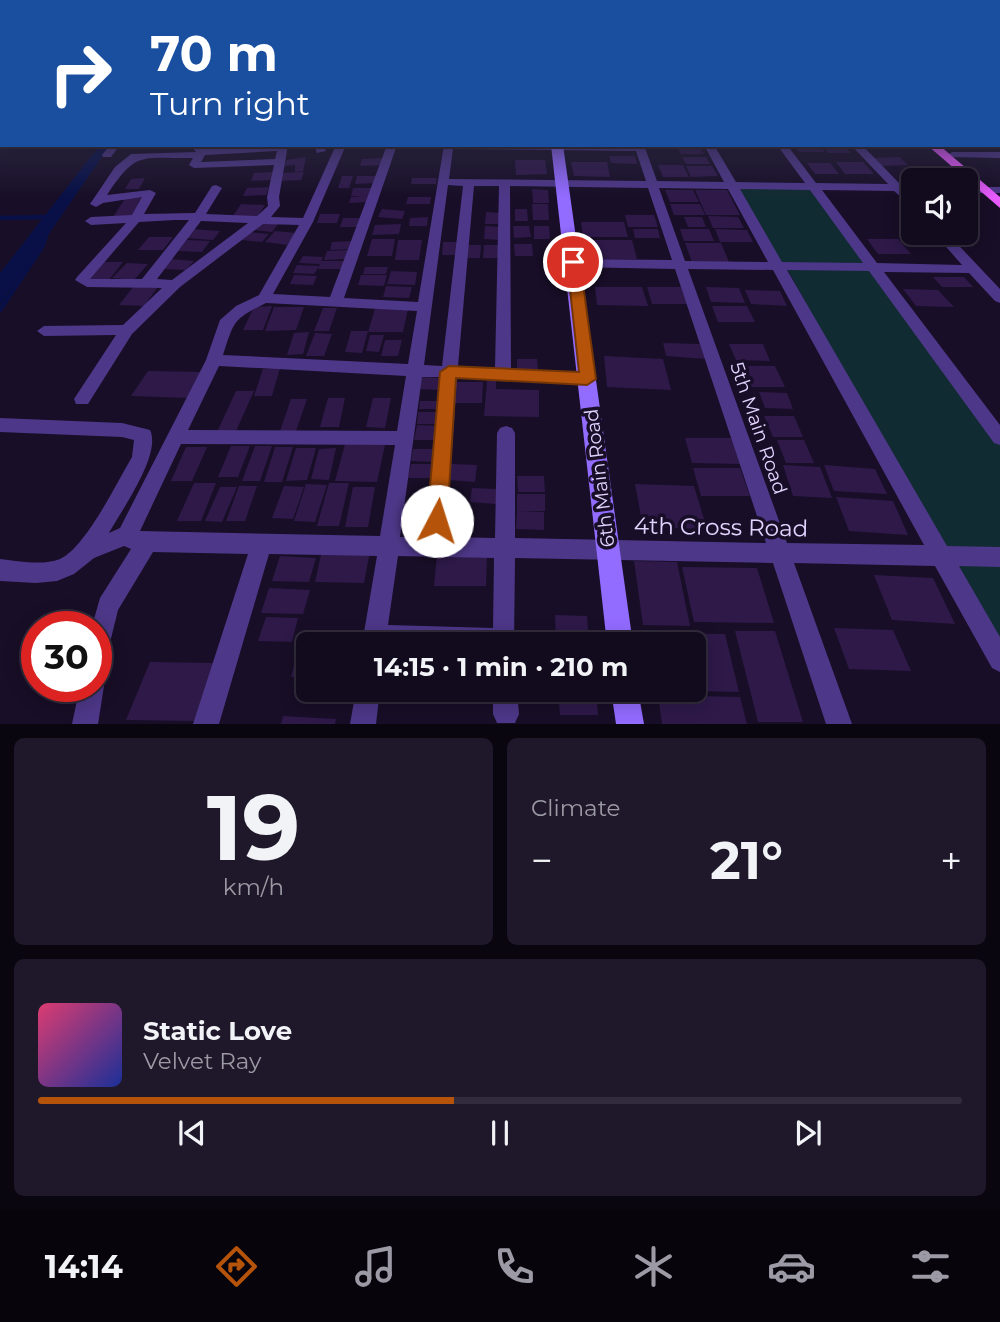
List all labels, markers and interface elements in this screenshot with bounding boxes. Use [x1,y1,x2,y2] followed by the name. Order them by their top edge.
[150,24,278,83] text: 70 m
[35,28,126,119] icon: right
[150,84,310,123] text: Turn right
[901,168,978,245] map controls
[901,168,978,245] button: sound
[543,232,603,292] pin
[554,243,592,281] icon: arrive
[725,359,792,497] street label: 5th Main Road
[580,408,619,548] street label: 6th Main Road
[400,484,474,558] position arrow
[634,511,808,543] street label: 4th Cross Road
[21,611,112,702] speed limit sign: 30
[374,651,628,683] text: 14:15 · 1 min · 210 m
[207,772,300,883] text: 19
[531,794,620,822] text: Climate
[710,829,783,892] text: 21°
[531,837,553,884] text: −
[940,837,962,884] text: +
[223,873,284,901] text: km/h
[143,1015,292,1047] text: Static Love
[143,1047,261,1075] text: Velvet Ray
[173,1114,211,1152] icon: previous
[481,1114,519,1152] icon: pause
[789,1114,827,1152] icon: next
[212,1242,261,1291] icon: directions
[351,1242,400,1291] icon: music
[490,1242,539,1291] icon: phone
[629,1242,678,1291] icon: climate
[767,1242,816,1291] icon: car
[906,1242,955,1291] icon: filters
[45,1247,123,1286] text: 14:14

